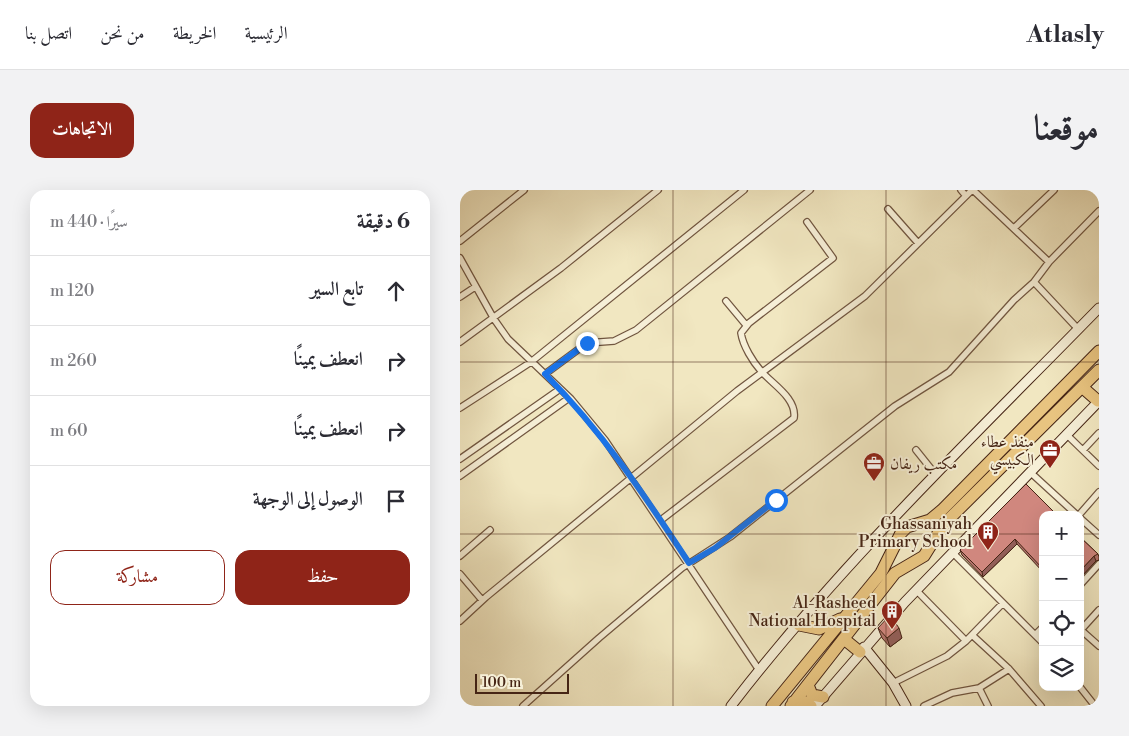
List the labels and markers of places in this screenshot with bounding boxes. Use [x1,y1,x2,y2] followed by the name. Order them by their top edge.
[981,432,1034,475] place label: منفذ عطاء الكبيسي
[1038,438,1062,469] office icon: منفذ عطاء الكبيسي
[862,451,886,482] office icon: مكتب ريفان
[890,454,957,474] place label: مكتب ريفان
[858,514,972,552] place label: Ghassaniyah Primary School
[976,520,1000,551] building icon: Ghassaniyah Primary School
[749,593,876,631] place label: Al-Rasheed National Hospital
[880,599,904,630] building icon: Al-Rasheed National Hospital

